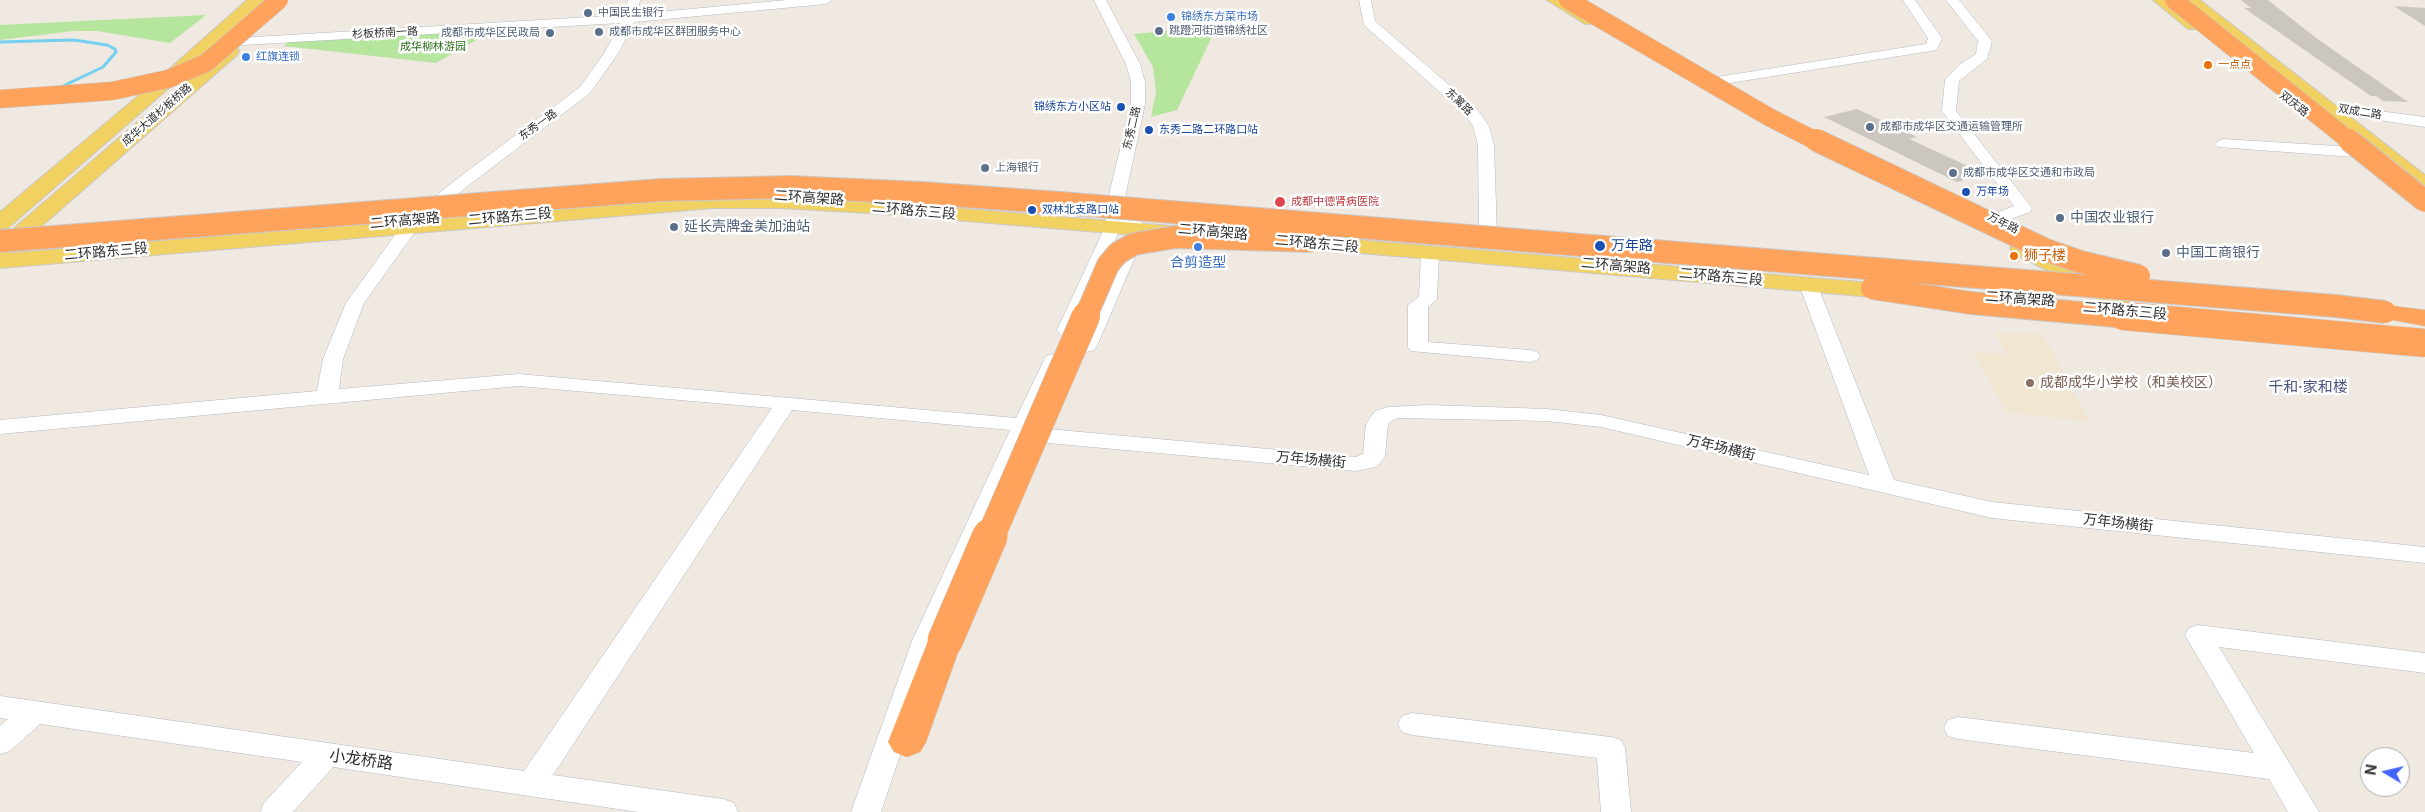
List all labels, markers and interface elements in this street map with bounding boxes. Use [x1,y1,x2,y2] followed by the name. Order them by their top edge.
[598,6,664,20] place label: 中国民生银行
[582,7,594,19] marker: 中国民生银行
[1181,10,1258,24] place label: 锦绣东方菜市场
[1165,11,1177,23] marker: 锦绣东方菜市场
[1169,24,1268,38] place label: 跳蹬河街道锦绣社区
[352,25,418,41] street label: 杉板桥南一路
[609,25,741,39] place label: 成都市成华区群团服务中心
[1153,25,1165,37] marker: 跳蹬河街道锦绣社区
[441,26,540,40] place label: 成都市成华区民政局
[593,26,605,38] marker: 成都市成华区群团服务中心
[544,27,556,39] marker: 成都市成华区民政局
[400,40,466,54] park label: 成华柳林游园
[256,50,300,64] place label: 红旗连锁
[240,51,252,63] marker: 红旗连锁
[2218,58,2251,72] place label: 一点点
[2202,59,2214,71] marker: 一点点
[119,81,195,149] street label: 成华大道杉板桥路
[1443,86,1475,118] street label: 东篱路
[2277,89,2311,119] street label: 双庆路
[1034,100,1111,114] place label: 锦绣东方小区站
[1115,101,1127,113] marker: 锦绣东方小区站
[2337,102,2383,122] street label: 双成二路
[1121,105,1143,151] street label: 东秀二路
[516,107,560,143] street label: 东秀一路
[1880,120,2023,134] place label: 成都市成华区交通运输管理所
[1864,121,1876,133] marker: 成都市成华区交通运输管理所
[1159,123,1258,137] place label: 东秀二路二环路口站
[1143,124,1155,136] marker: 东秀二路二环路口站
[995,161,1039,175] place label: 上海银行
[979,162,991,174] marker: 上海银行
[1963,166,2095,180] place label: 成都市成华区交通和市政局
[1947,167,1959,179] marker: 成都市成华区交通和市政局
[1976,185,2009,199] place label: 万年场
[1960,186,1972,198] marker: 万年场
[773,187,845,209] street label: 二环高架路
[1273,195,1287,209] marker: 成都中德肾病医院
[1291,195,1379,209] place label: 成都中德肾病医院
[871,199,957,223] street label: 二环路东三段
[1042,203,1119,217] place label: 双林北支路口站
[1026,204,1038,216] marker: 双林北支路口站
[467,205,553,229] street label: 二环路东三段
[369,210,441,232] street label: 二环高架路
[1985,210,2021,236] street label: 万年路
[2070,210,2154,226] place label: 中国农业银行
[2054,212,2066,224] marker: 中国农业银行
[684,219,810,235] place label: 延长壳牌金美加油站
[668,221,680,233] marker: 延长壳牌金美加油站
[1177,221,1249,243] street label: 二环高架路
[1274,232,1360,256] street label: 二环路东三段
[1611,238,1653,254] place label: 万年路
[1593,239,1607,253] marker: 万年路
[63,240,149,264] street label: 二环路东三段
[1192,241,1204,253] marker: 合剪造型
[2176,245,2260,261] place label: 中国工商银行
[2160,247,2172,259] marker: 中国工商银行
[2024,248,2066,264] place label: 狮子楼
[2008,250,2020,262] marker: 狮子楼
[1170,255,1226,271] place label: 合剪造型
[1580,255,1652,277] street label: 二环高架路
[1678,265,1764,289] street label: 二环路东三段
[1984,288,2056,310] street label: 二环高架路
[2082,299,2168,323] street label: 二环路东三段
[2040,375,2222,391] place label: 成都成华小学校（和美校区）
[2024,377,2036,389] marker: 成都成华小学校（和美校区）
[2268,378,2348,396] district label: 千和·家和楼
[1685,432,1757,464] street label: 万年场横街
[1275,449,1347,471] street label: 万年场横街
[2082,511,2154,535] street label: 万年场横街
[328,746,394,774] street label: 小龙桥路
[2360,747,2410,797] north arrow
[2361,763,2380,776] text: N

